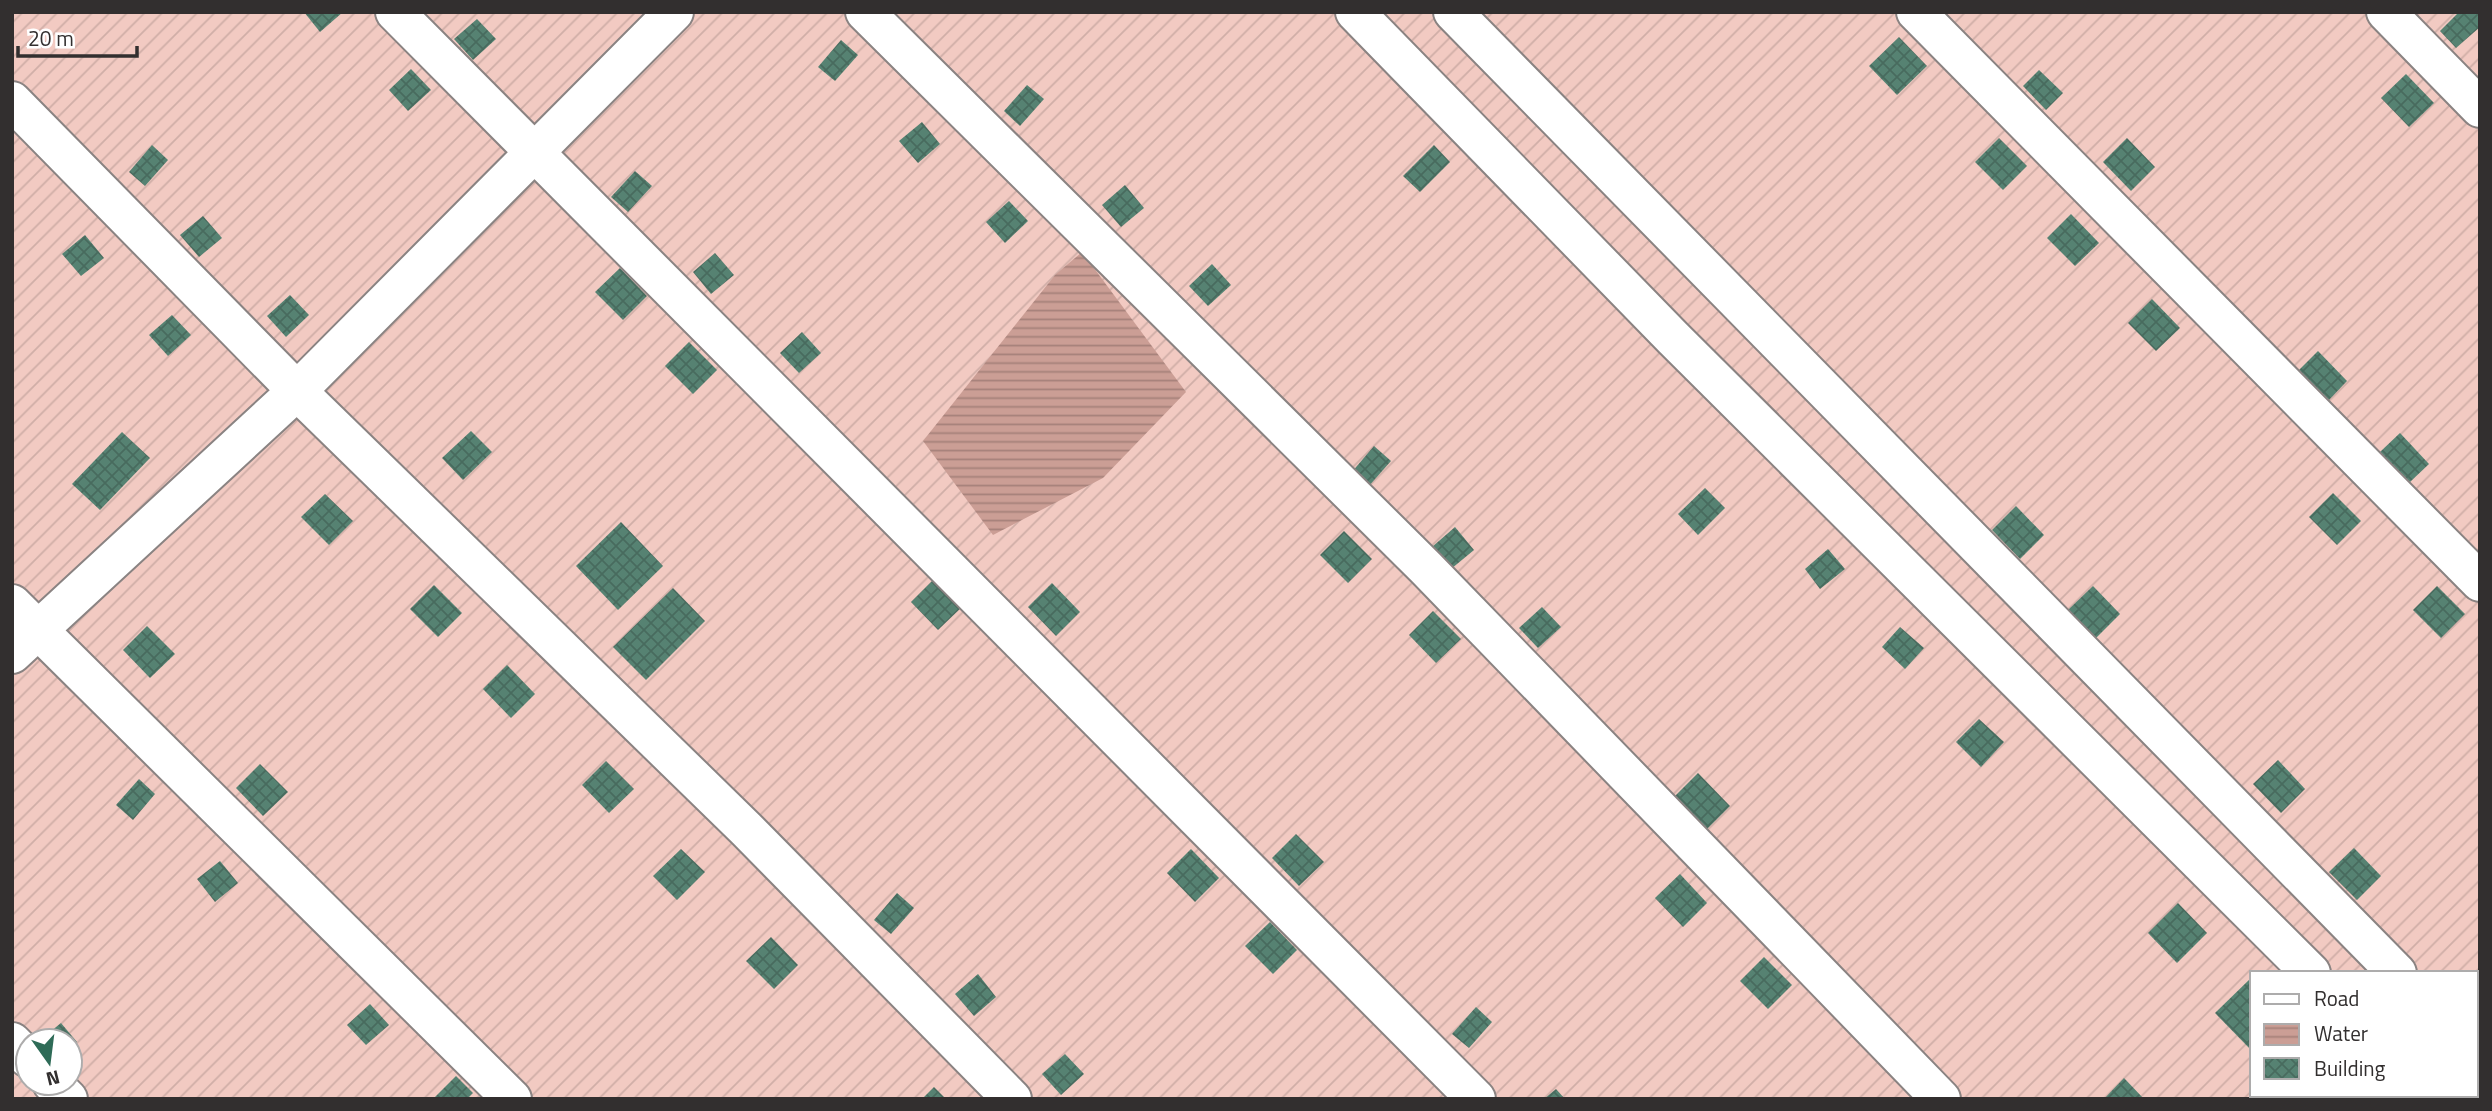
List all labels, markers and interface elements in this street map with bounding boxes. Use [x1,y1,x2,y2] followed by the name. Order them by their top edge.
[18,14,136,58] scale bar
[28,22,74,54] text: 20 m
[2250,971,2478,1097] legend
[2314,982,2359,1014] text: Road
[2314,1017,2368,1049] text: Water
[14,1027,84,1097] north arrow
[2314,1052,2386,1084] text: Building
[43,1063,63,1095] text: N

